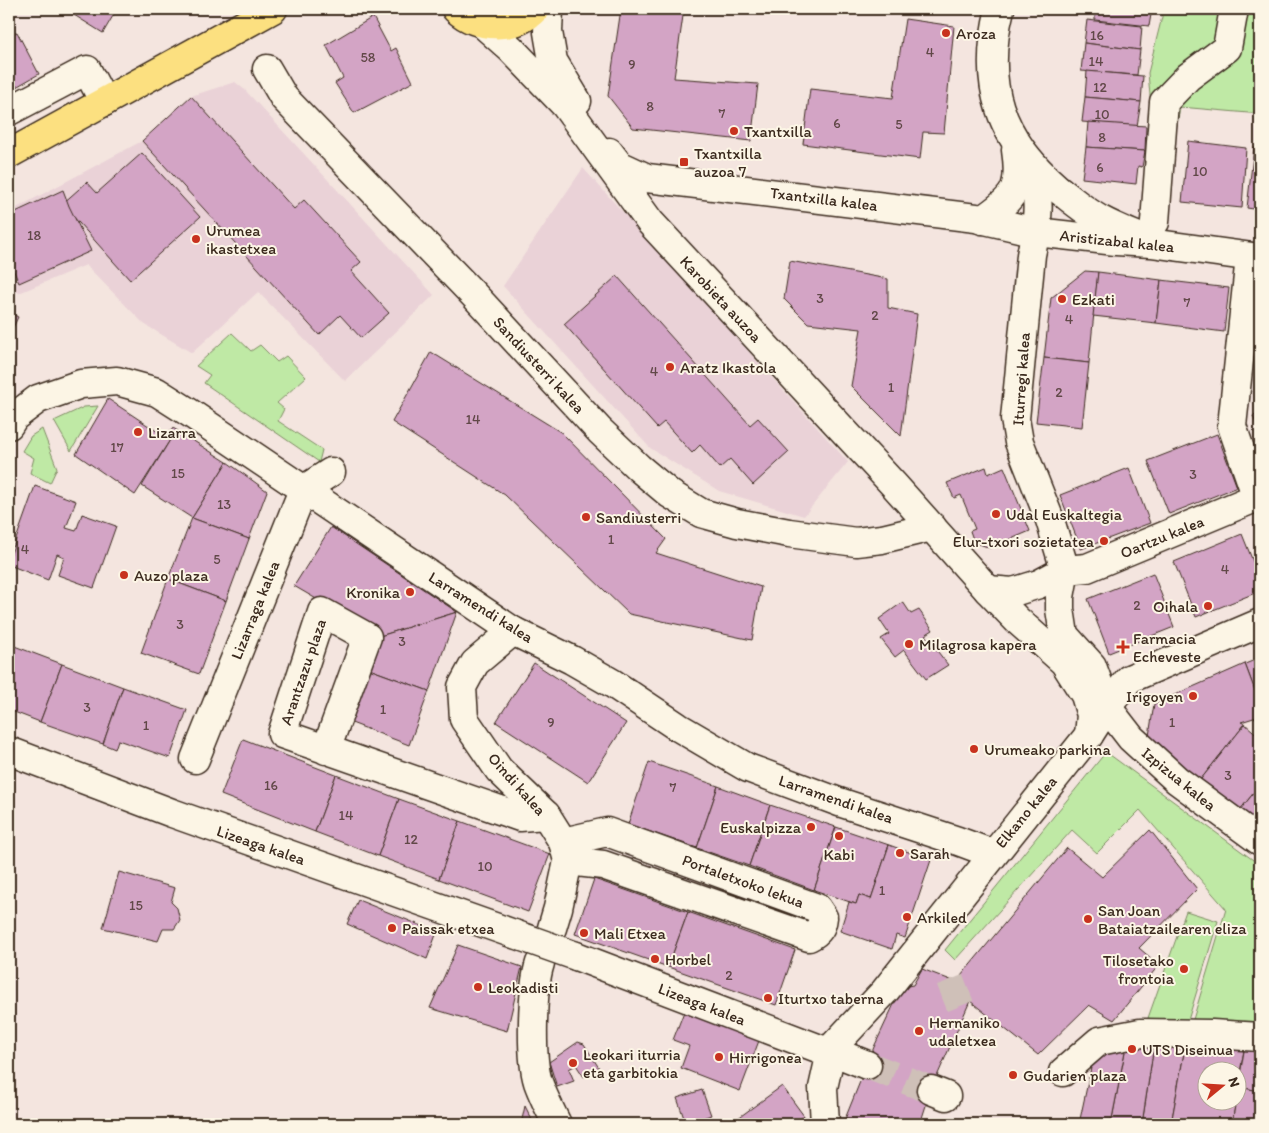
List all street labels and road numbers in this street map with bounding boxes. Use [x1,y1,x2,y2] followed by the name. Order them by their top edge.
[769,183,880,215] street label: Txantxilla kalea
[1059,226,1176,257] street label: Aristizabal kalea
[676,252,766,347] street label: Karobieta auzoa
[489,313,589,417] street label: Sandiusterri kalea
[1008,331,1034,426] street label: Iturregi kalea
[1117,512,1207,562] street label: Oartzu kalea
[227,557,284,662] street label: Lizarraga kalea
[425,567,537,647] street label: Larramendi kalea
[276,616,330,728] street label: Arantzazu plaza
[1138,743,1221,815] street label: Izpizua kalea
[484,749,550,819] street label: Oindi kalea
[776,771,896,828] street label: Larramendi kalea
[991,772,1061,852] street label: Elkano kalea
[214,821,308,869] street label: Lizeaga kalea
[680,850,807,912] street label: Portaletxoko lekua
[656,979,749,1030] street label: Lizeaga kalea

